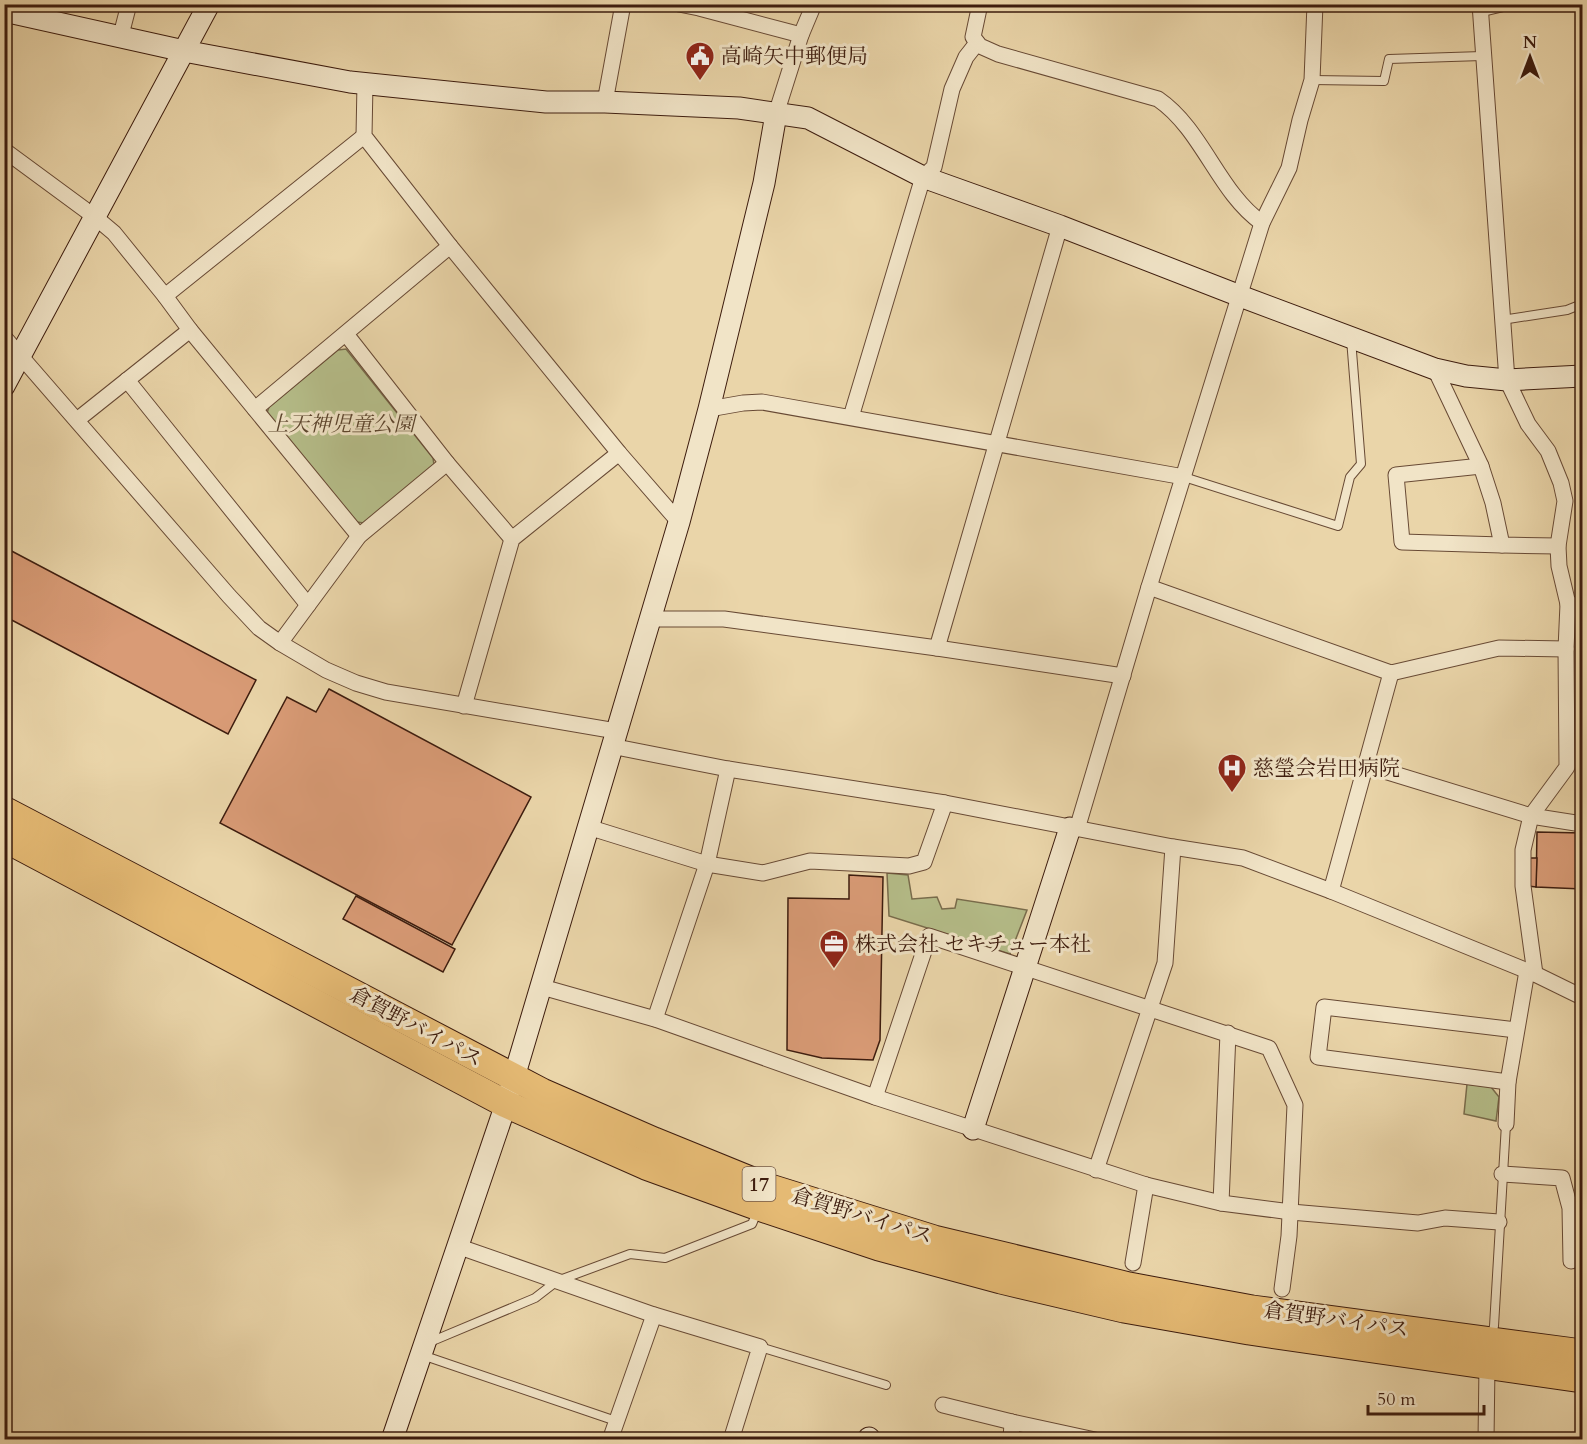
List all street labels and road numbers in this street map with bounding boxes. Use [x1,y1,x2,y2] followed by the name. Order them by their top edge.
[344,980,488,1074] street label: 倉賀野バイパス
[742,1167,776,1201] road number: 17
[788,1181,936,1251] street label: 倉賀野バイパス
[1261,1295,1411,1345] street label: 倉賀野バイパス

